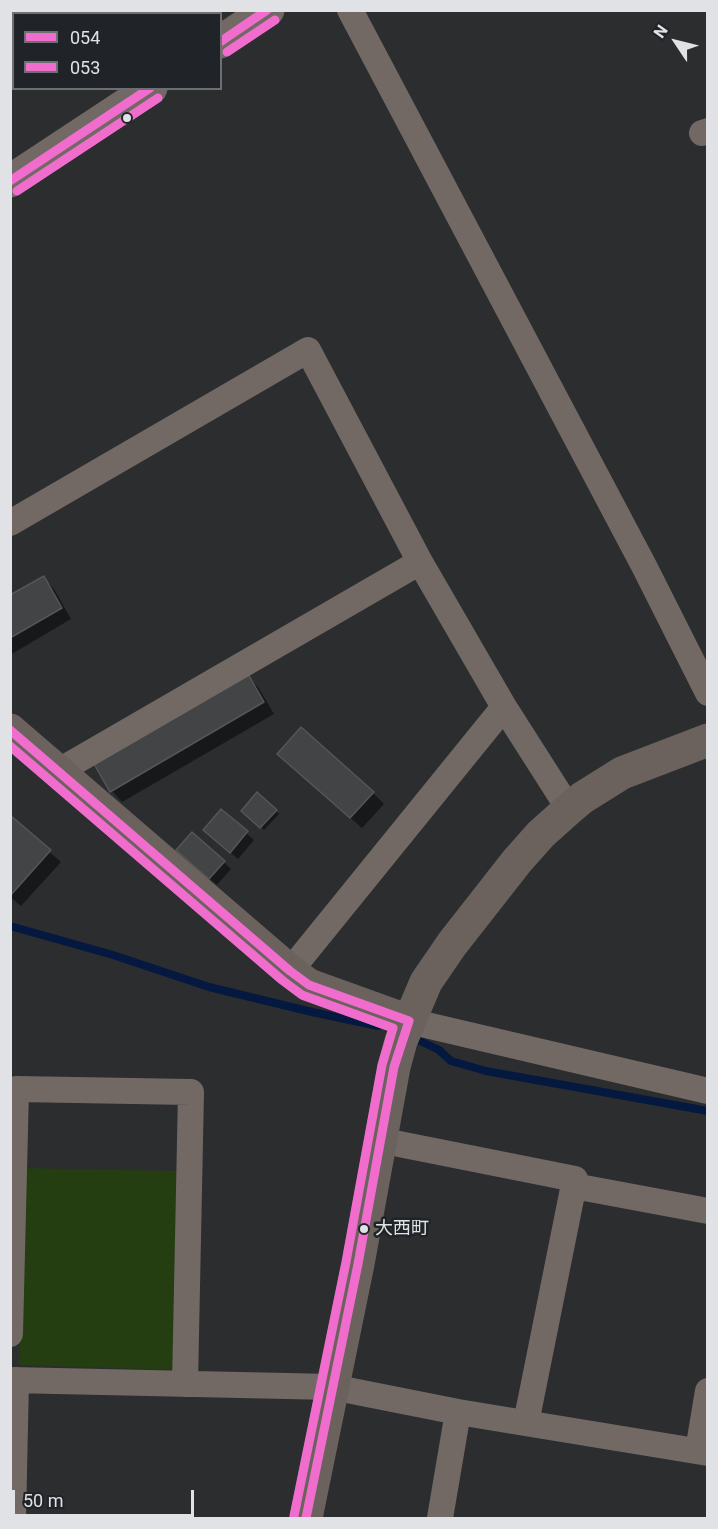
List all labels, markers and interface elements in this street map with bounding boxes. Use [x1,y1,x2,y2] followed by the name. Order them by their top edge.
[12,12,222,90] legend
[646,12,706,72] north arrow
[650,21,672,41] text: N
[70,27,100,48] text: 054
[70,57,100,78] text: 053
[121,112,133,124] unlabelled marker
[375,1218,429,1240] place label: 大西町
[358,1223,370,1235] marker: 大西町
[15,1478,196,1516] scale bar
[23,1490,63,1511] text: 50 m

